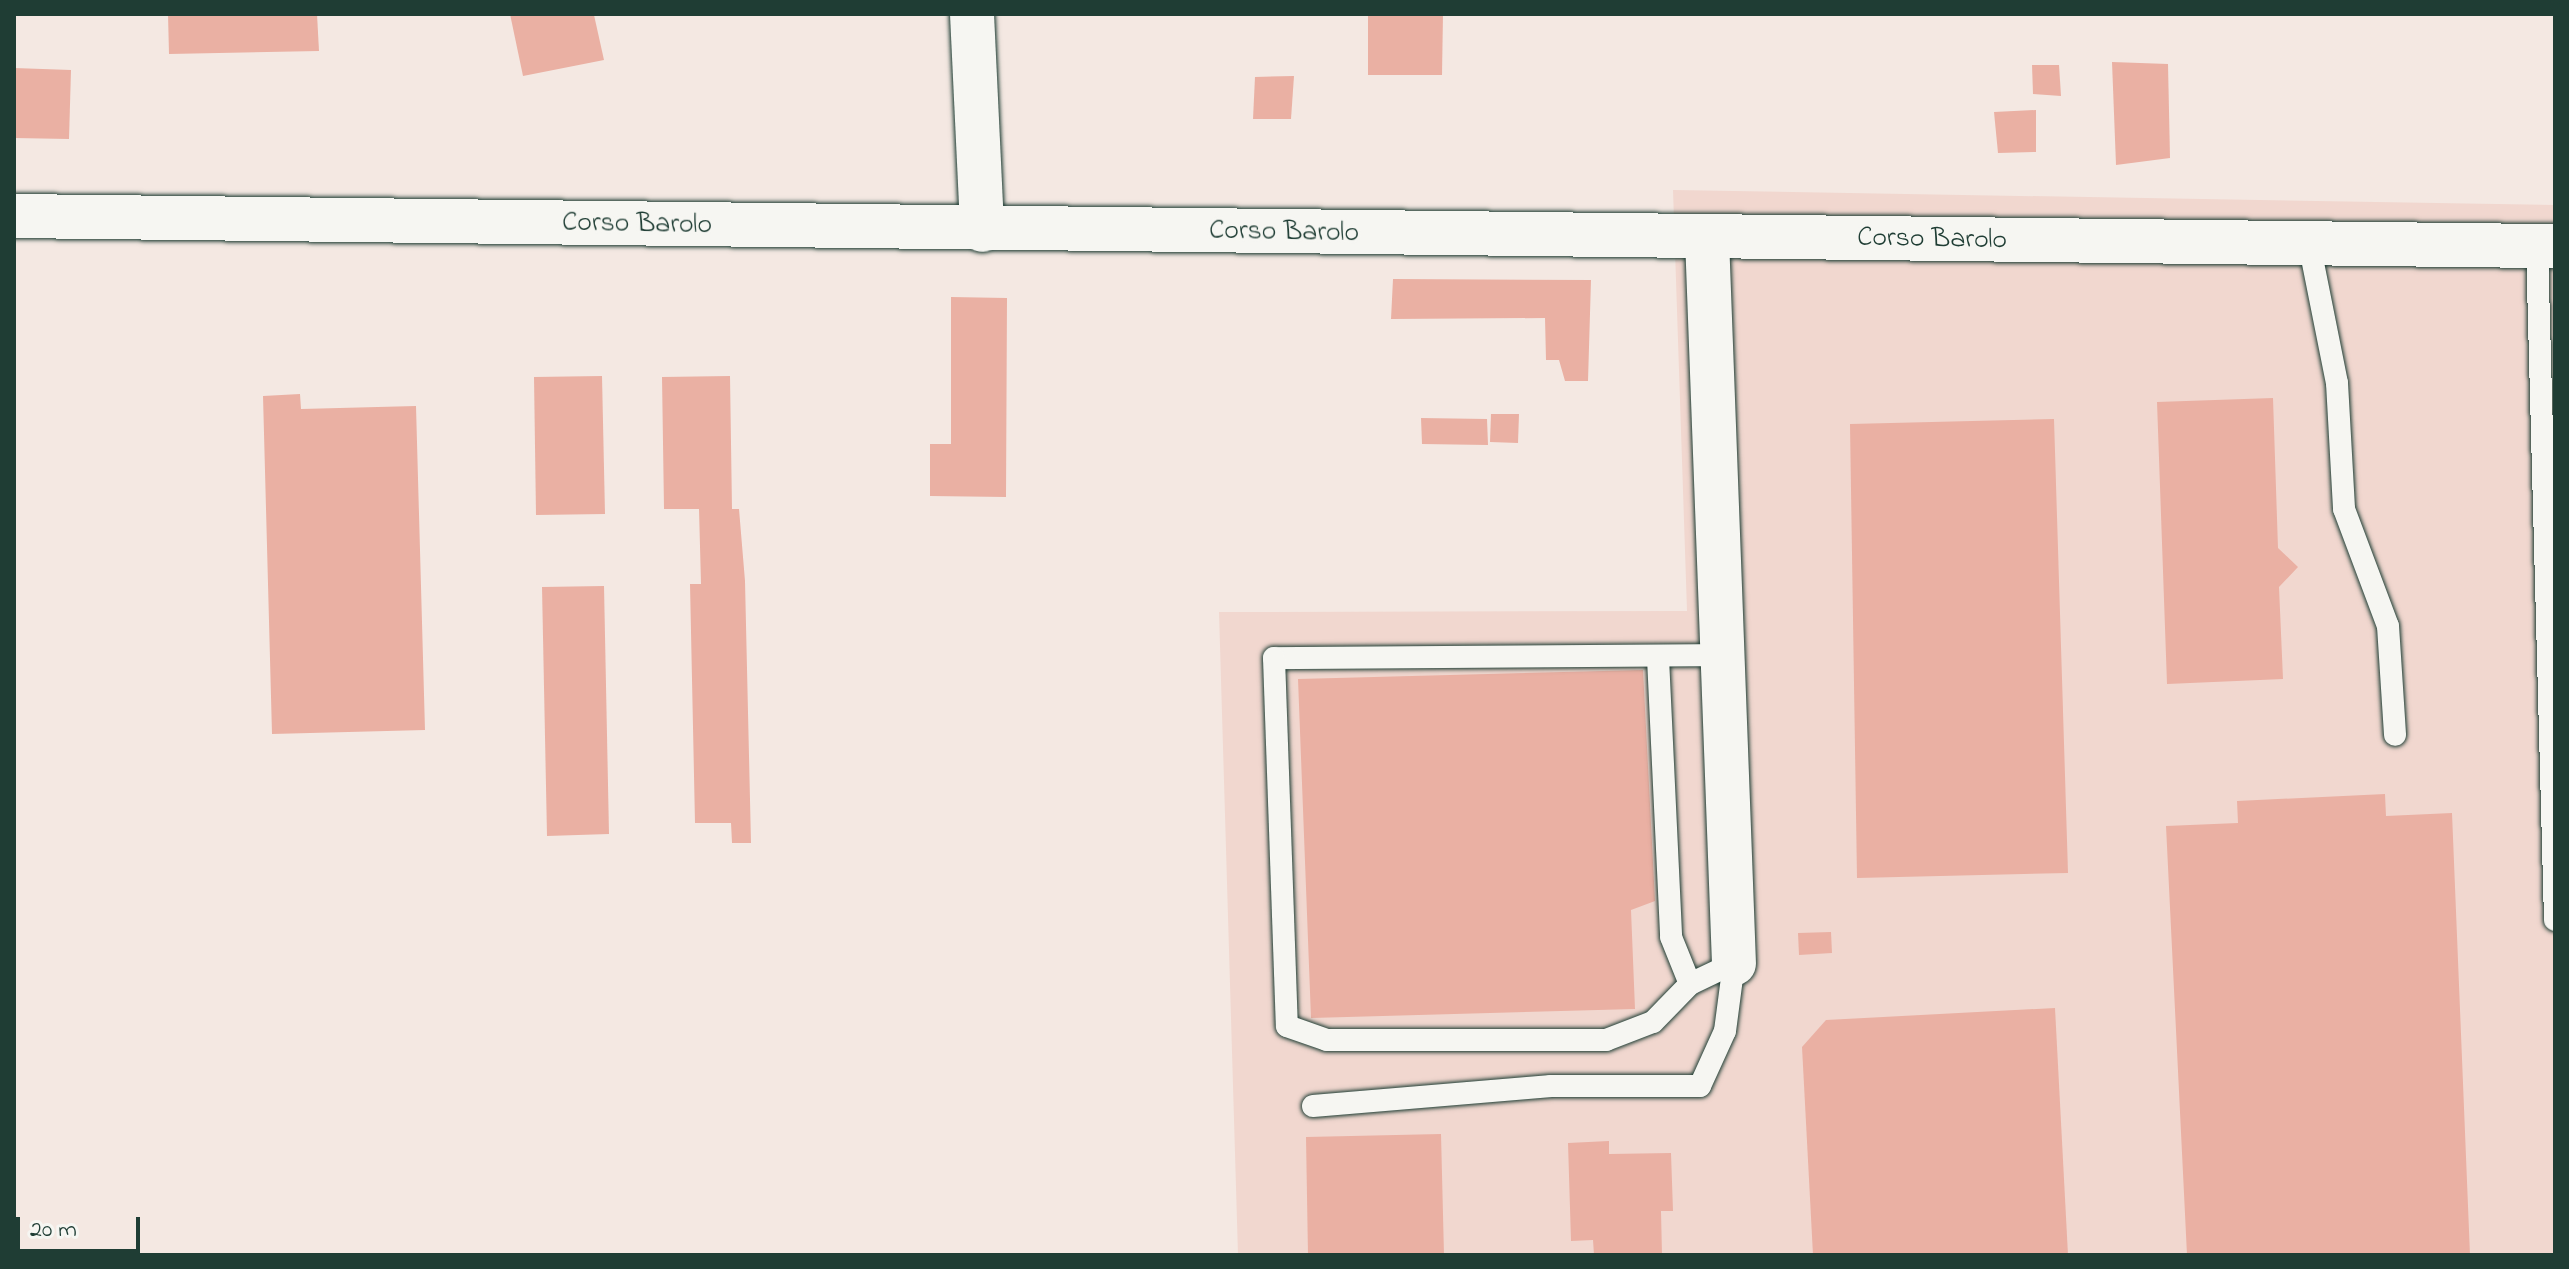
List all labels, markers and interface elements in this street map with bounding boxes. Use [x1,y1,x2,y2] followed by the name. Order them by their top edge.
[562,207,712,243] street label: Corso Barolo
[1209,215,1359,251] street label: Corso Barolo
[1857,222,2007,258] street label: Corso Barolo
[20,1201,144,1251] scale bar
[30,1213,77,1248] text: 20 m

